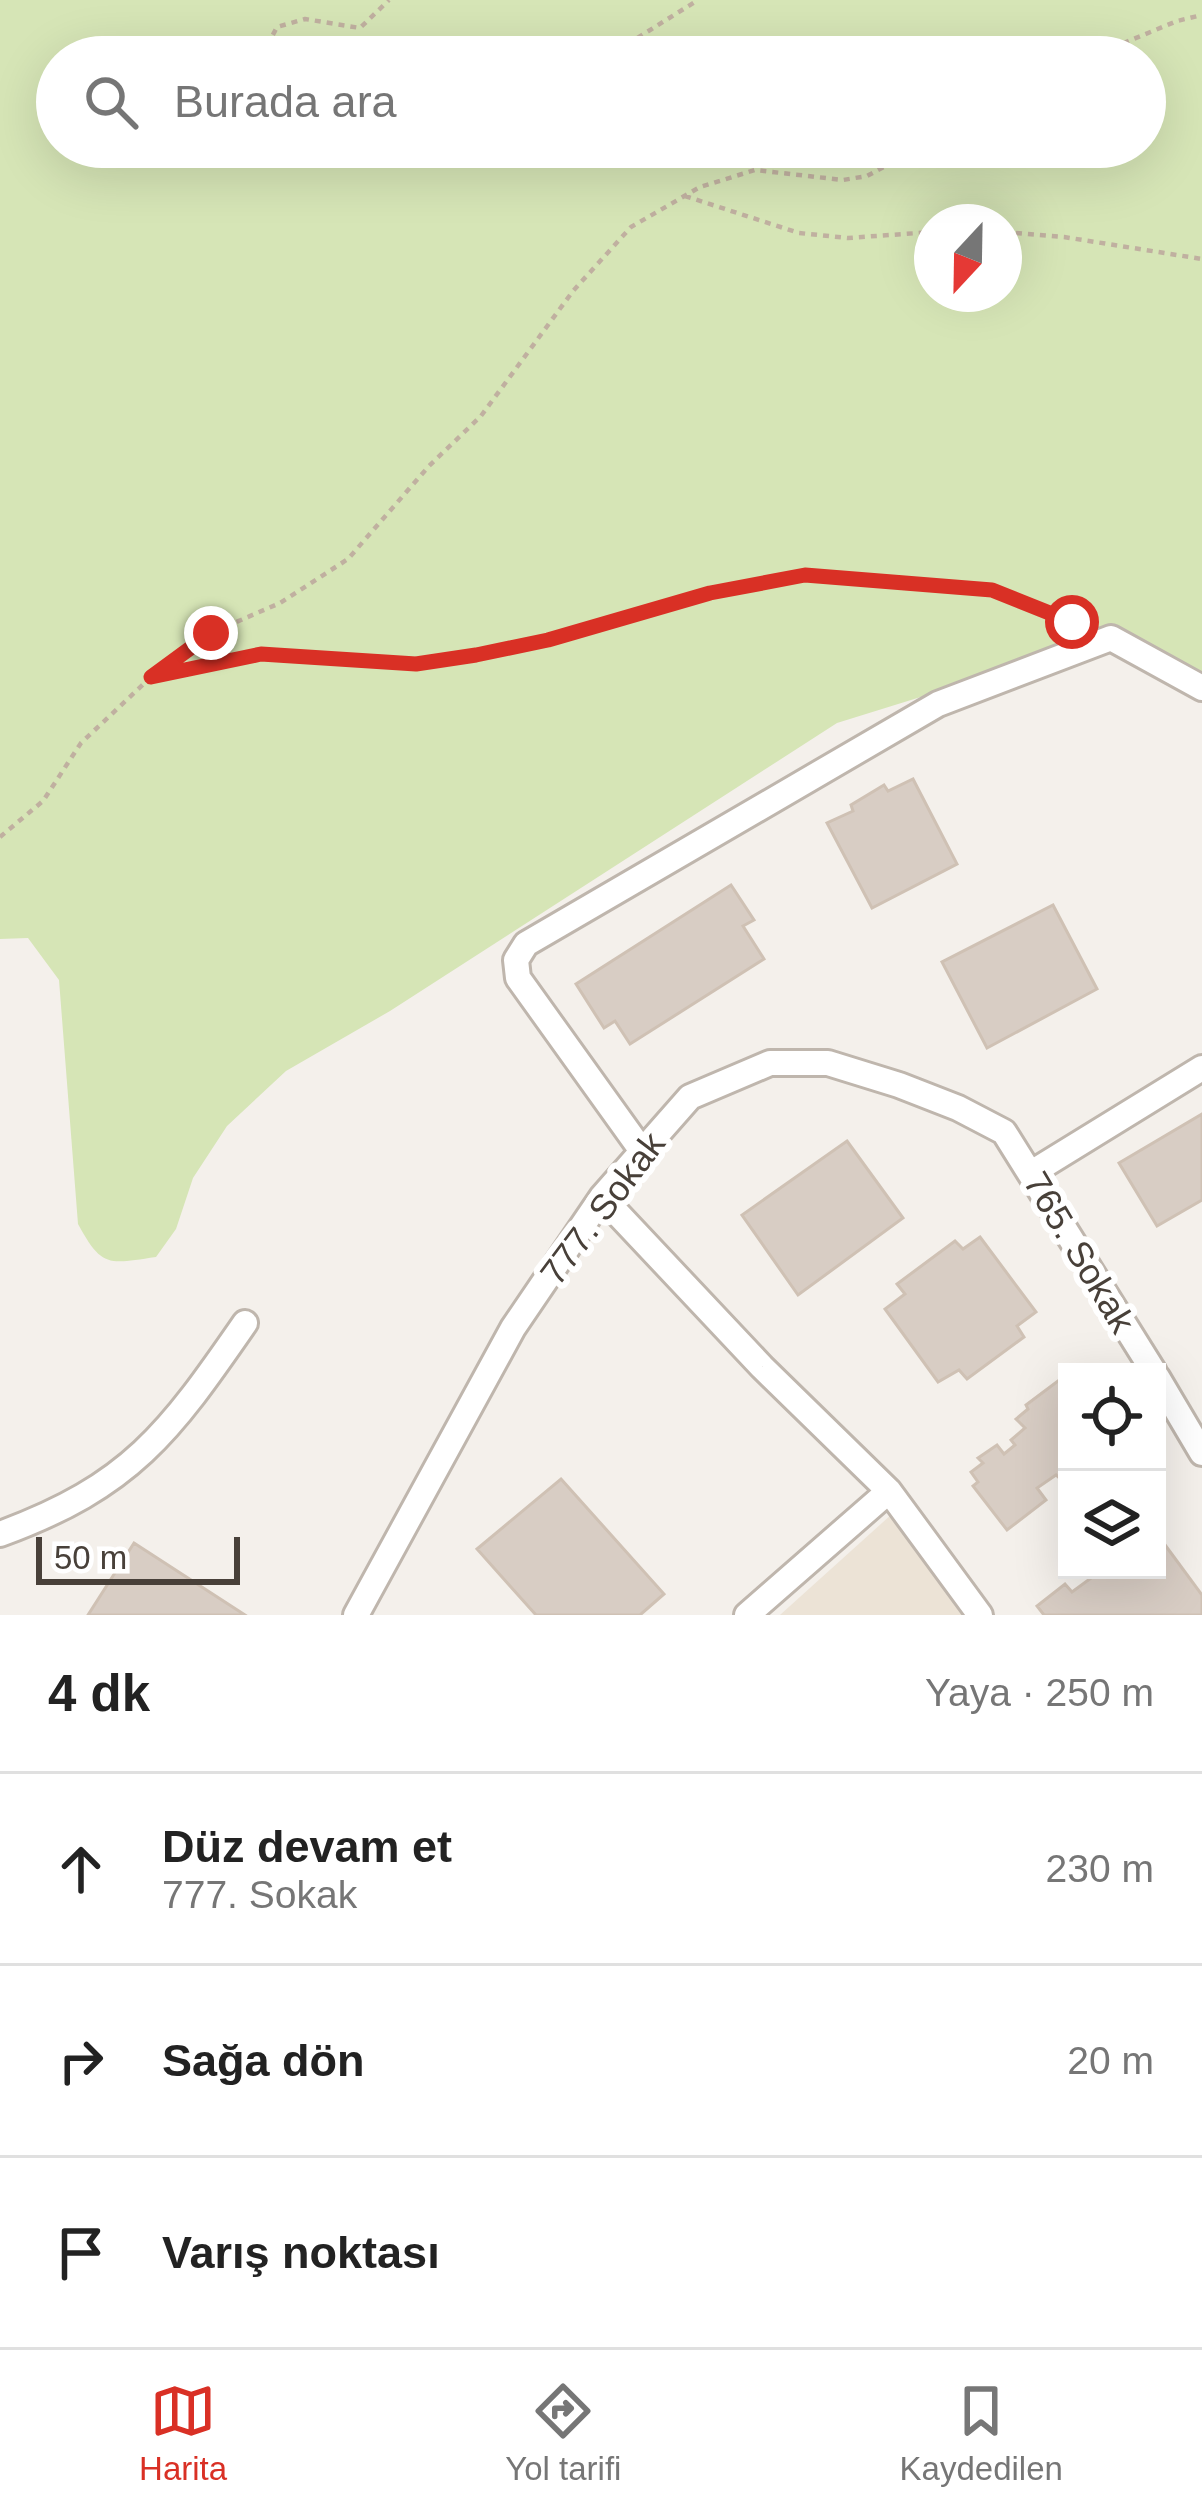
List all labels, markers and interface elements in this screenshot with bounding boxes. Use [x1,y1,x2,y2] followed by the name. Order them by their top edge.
[36,36,1166,168] search box
[78,69,144,135] icon: search
[174,76,397,127] text: Burada ara
[914,204,1022,312] north arrow
[1045,595,1099,649] route start
[184,606,238,660] route end
[532,1123,674,1293] street label: 777. Sokak
[1016,1165,1144,1341] street label: 765. Sokak
[1058,1363,1166,1579] map controls
[1058,1363,1166,1471] button: locate
[1058,1471,1166,1579] button: layers
[36,1531,240,1584] scale bar
[54,1539,127,1576] text: 50 m
[48,1665,150,1722] text: 4 dk
[925,1671,1154,1714] text: Yaya · 250 m
[162,1821,452,1872] text: Düz devam et
[48,1836,114,1902] icon: ahead
[1046,1847,1154,1890] text: 230 m
[162,1873,357,1916] text: 777. Sokak
[48,2028,114,2094] icon: right
[162,2035,365,2086] text: Sağa dön
[1067,2039,1154,2082] text: 20 m
[48,2220,114,2286] icon: arrive
[162,2227,440,2278] text: Varış noktası
[139,2378,227,2488] tab: Harita
[505,2378,621,2488] tab: Yol tarifi
[900,2378,1063,2488] tab: Kaydedilen

